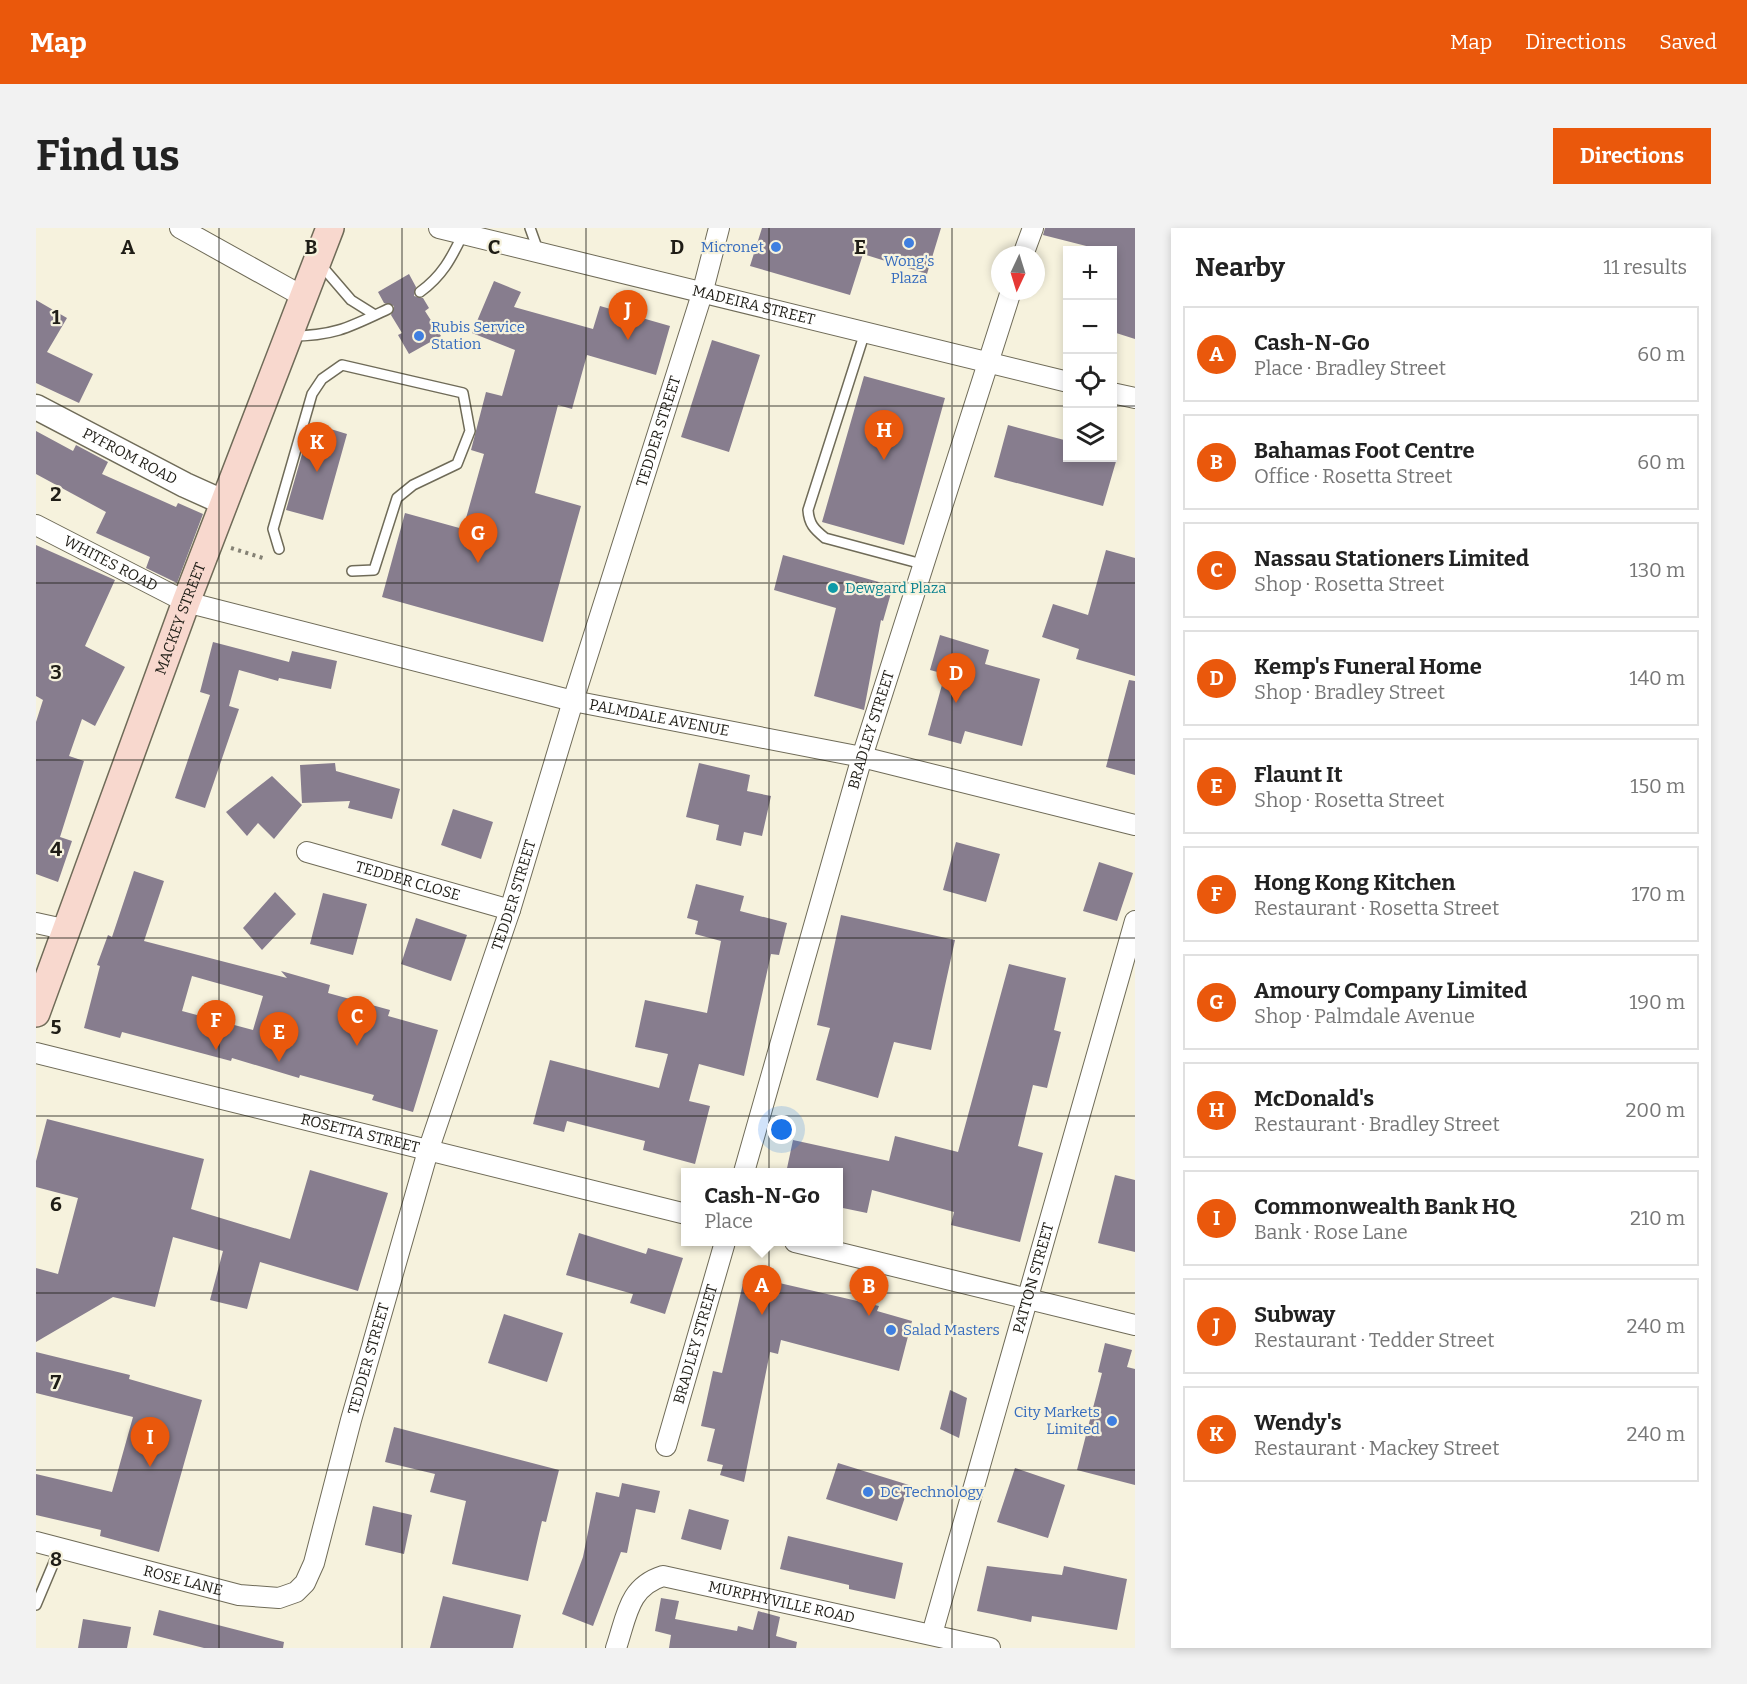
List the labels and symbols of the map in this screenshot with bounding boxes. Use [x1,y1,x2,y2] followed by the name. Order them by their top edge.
[121,235,136,259] text: A
[305,235,318,259] text: B
[488,235,500,259] text: C
[670,235,684,259] text: D
[854,235,866,259] text: E
[902,236,916,250] marker: Wong's Plaza
[701,238,765,256] place label: Micronet
[769,240,783,254] marker: Micronet
[991,246,1045,300] north arrow
[884,252,934,287] place label: Wong's Plaza
[691,281,817,329] street label: MADEIRA STREET
[608,291,648,340] pin: J
[52,305,61,329] text: 1
[431,318,525,353] place label: Rubis Service Station
[412,329,426,343] marker: Rubis Service Station
[633,373,685,489] street label: TEDDER STREET
[864,410,904,460] pin: H
[298,422,336,472] pin: K
[80,424,180,488] street label: PYFROM ROAD
[50,482,62,506] text: 2
[458,514,498,563] pin: G
[61,532,161,595] street label: WHITES ROAD
[151,560,209,677] street label: MACKEY STREET
[845,579,946,597] place label: Dewgard Plaza
[826,581,840,595] marker: Dewgard Plaza
[936,654,976,703] pin: D
[50,660,62,684] text: 3
[844,668,898,791] street label: BRADLEY STREET
[588,695,731,740] street label: PALMDALE AVENUE
[50,837,62,861] text: 4
[488,837,540,953] street label: TEDDER STREET
[353,857,462,904] street label: TEDDER CLOSE
[338,996,376,1046] pin: C
[196,1000,236,1050] pin: F
[260,1012,298,1062] pin: E
[51,1015,62,1039] text: 5
[299,1110,422,1157] street label: ROSETTA STREET
[767,1115,796,1144] your location
[50,1192,62,1216] text: 6
[1009,1221,1058,1336] street label: PATTON STREET
[742,1266,782,1315] pin: A
[850,1266,888,1316] pin: B
[670,1282,721,1406] street label: BRADLEY STREET
[344,1301,393,1417] street label: TEDDER STREET
[903,1321,1000,1339] place label: Salad Masters
[884,1323,898,1337] marker: Salad Masters
[51,1370,62,1394] text: 7
[1014,1403,1100,1438] place label: City Markets Limited
[1105,1414,1119,1428] marker: City Markets Limited
[130,1418,170,1467] pin: I
[880,1483,984,1501] place label: DC Technology
[861,1485,875,1499] marker: DC Technology
[50,1547,62,1571] text: 8
[141,1561,225,1599] street label: ROSE LANE
[707,1577,857,1627] street label: MURPHYVILLE ROAD

